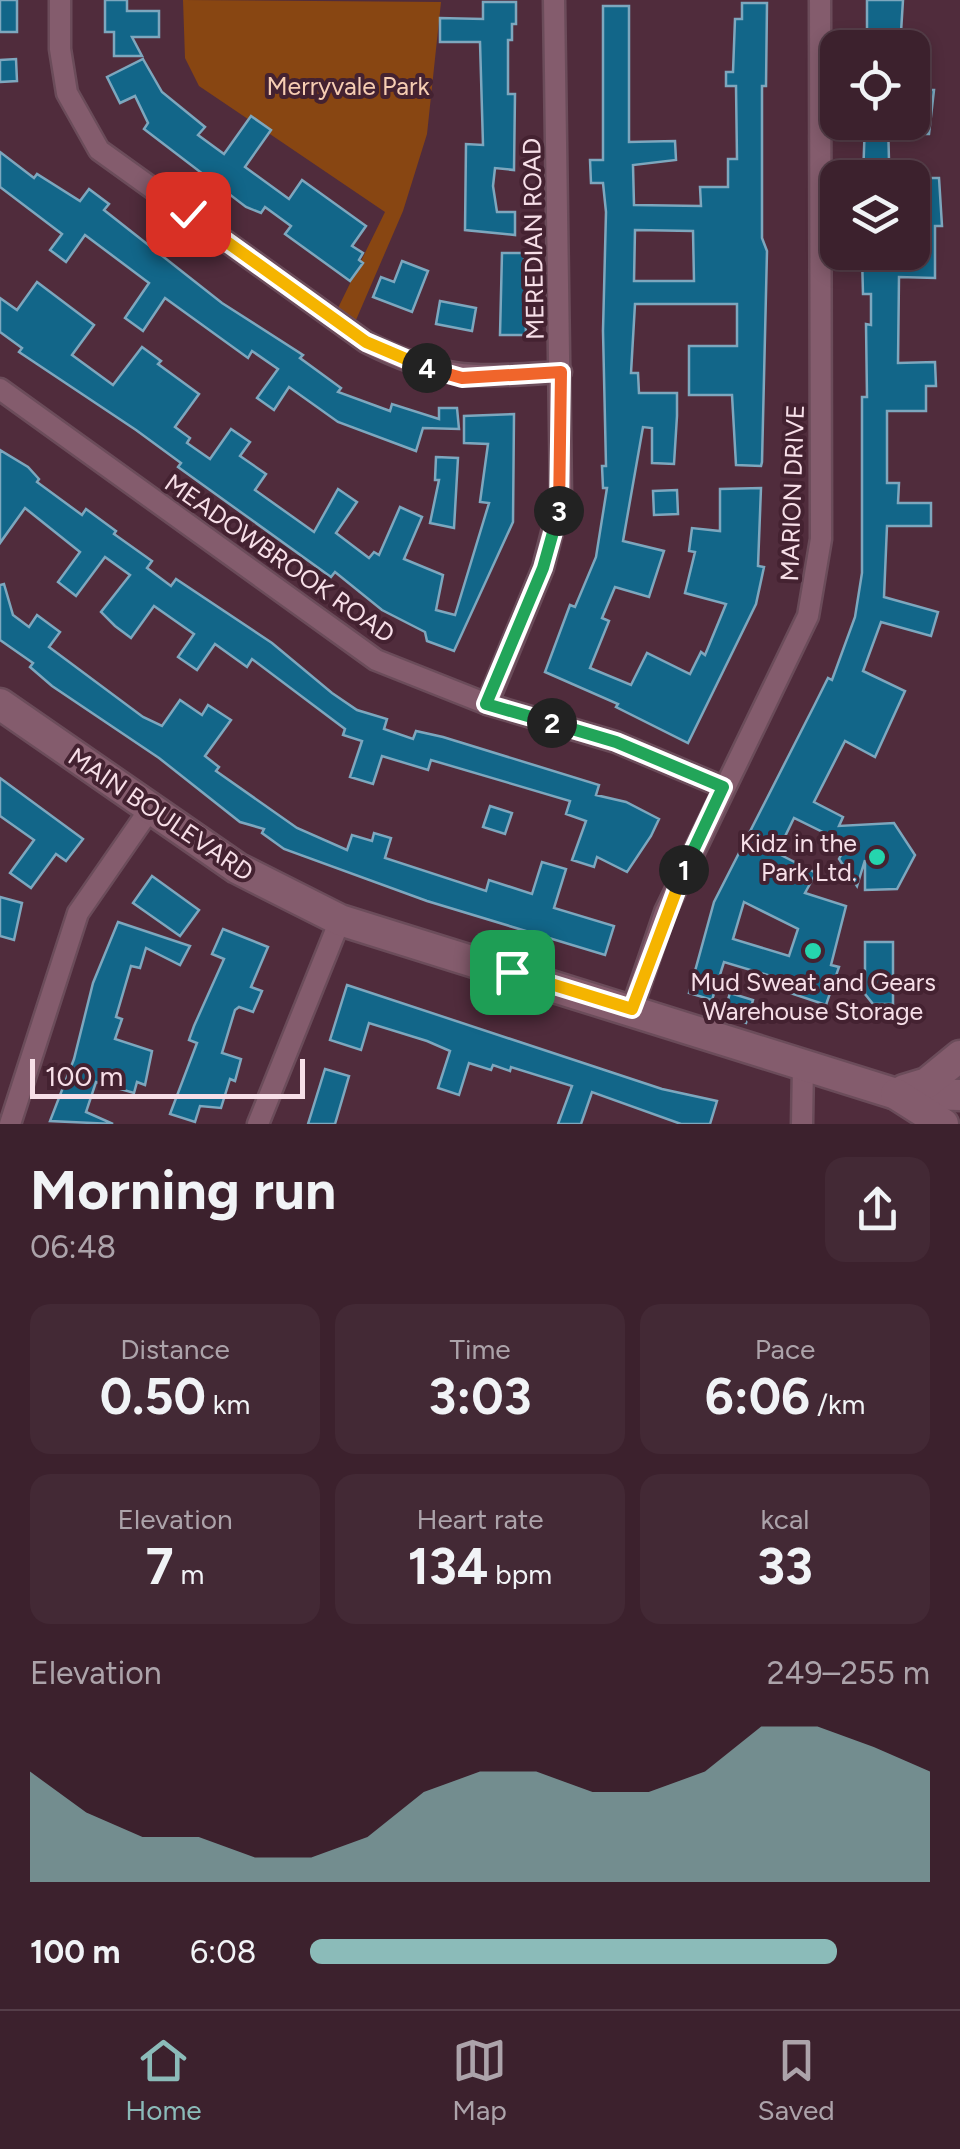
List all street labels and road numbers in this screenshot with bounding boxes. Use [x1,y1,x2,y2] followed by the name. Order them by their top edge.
[516,138,550,340] street label: MEREDIAN ROAD
[774,404,810,582] street label: MARION DRIVE
[159,467,401,649] street label: MEADOWBROOK ROAD
[63,741,259,887] street label: MAIN BOULEVARD

